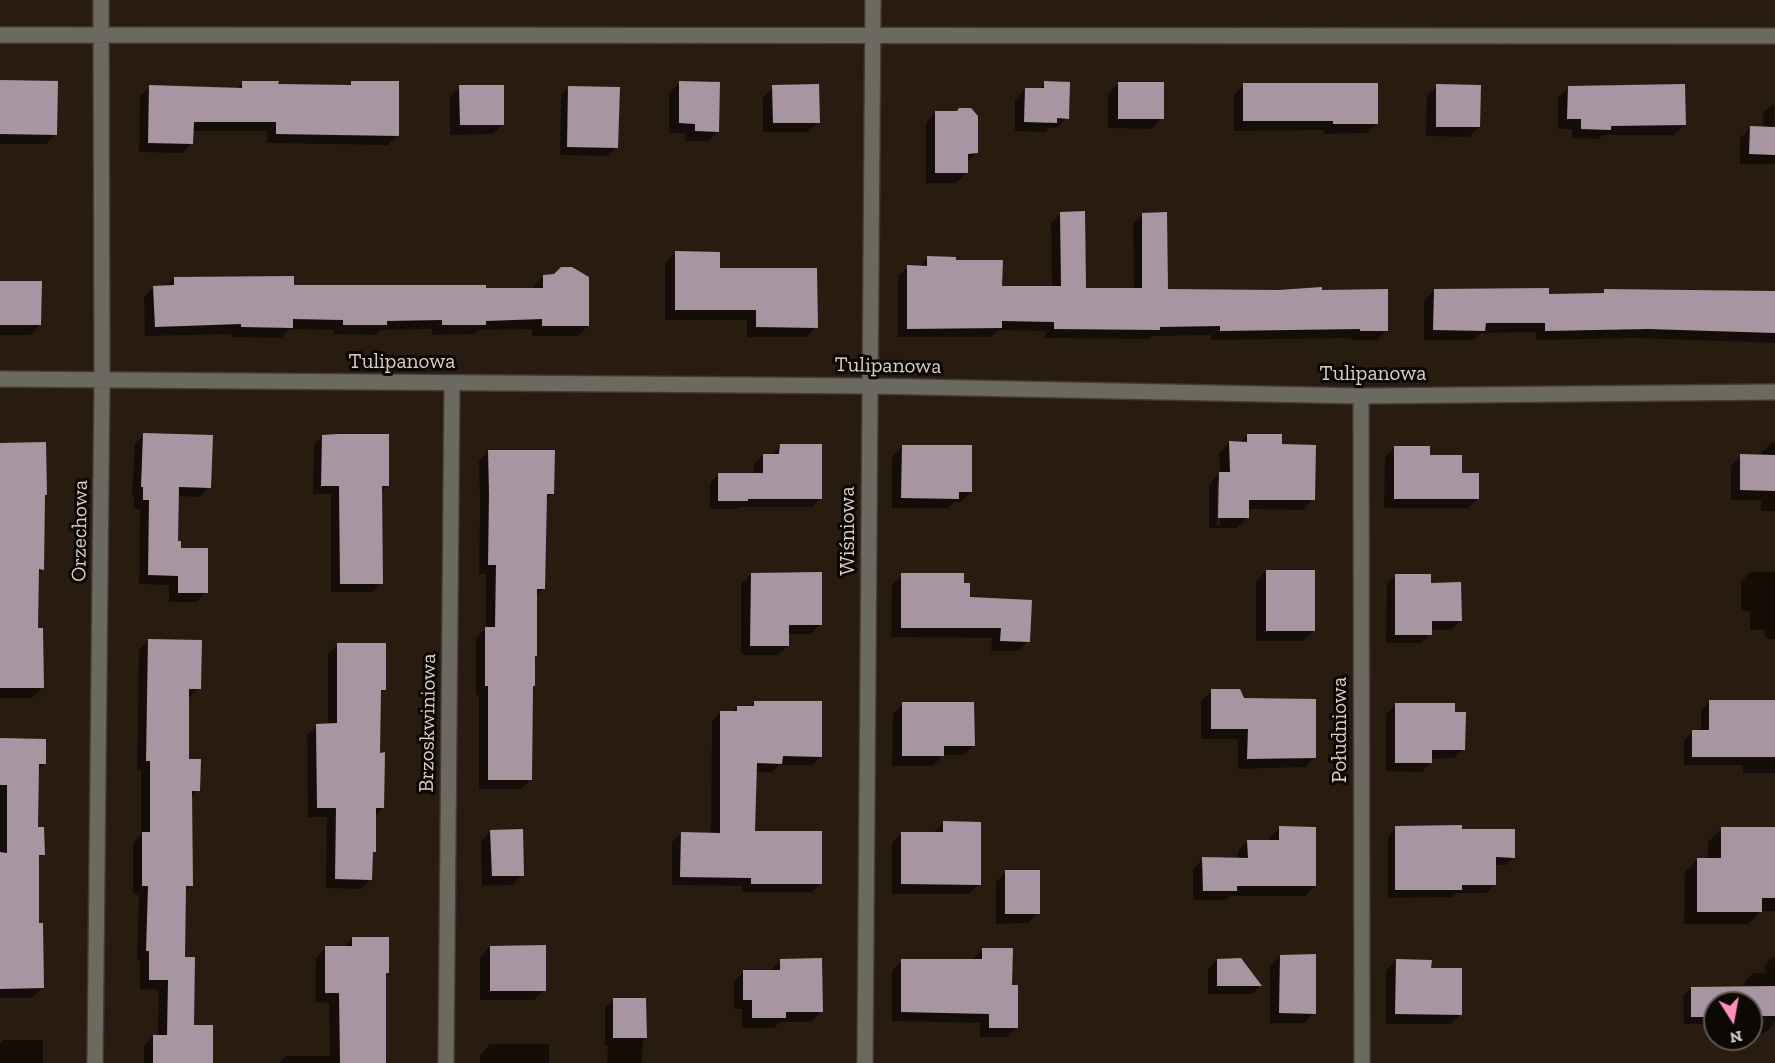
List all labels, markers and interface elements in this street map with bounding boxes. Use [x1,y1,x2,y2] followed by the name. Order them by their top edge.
[349,349,455,375] street label: Tulipanowa
[834,352,942,380] street label: Tulipanowa
[1320,361,1426,387] street label: Tulipanowa
[67,480,93,582] street label: Orzechowa
[835,486,861,576] street label: Wiśniowa
[414,653,442,793] street label: Brzoskwiniowa
[1327,677,1353,783] street label: Południowa
[1703,991,1763,1051] north arrow
[1728,1027,1744,1048] text: N

